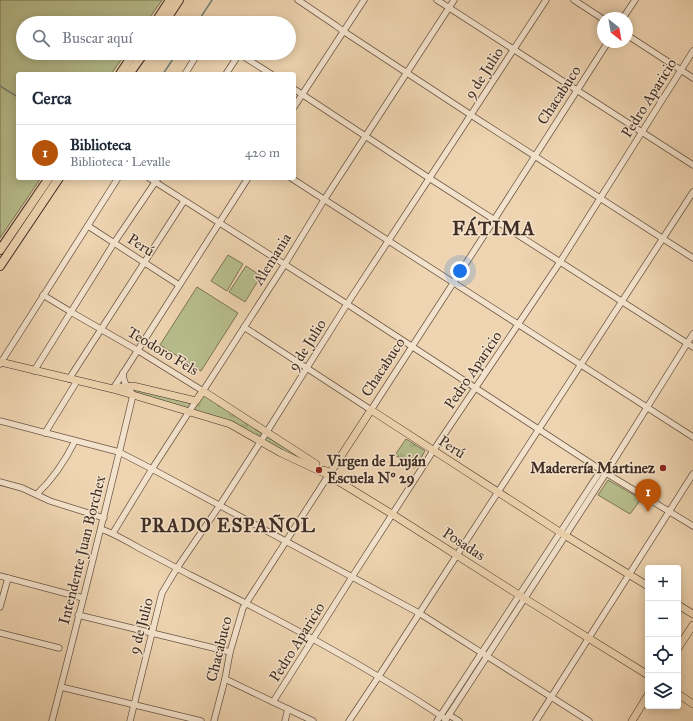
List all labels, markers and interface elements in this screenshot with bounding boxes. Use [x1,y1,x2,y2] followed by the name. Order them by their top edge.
[597,12,633,48] north arrow
[16,16,296,60] search box
[30,27,52,49] icon: search
[62,29,133,47] text: Buscar aquí
[461,44,508,103] street label: 9 de Julio
[617,55,681,141] street label: Pedro Aparicio
[533,62,585,128] street label: Chacabuco
[32,88,71,109] text: Cerca
[70,136,131,154] text: Biblioteca
[42,145,48,161] text: 1
[245,145,280,161] text: 420 m
[70,154,170,170] text: Biblioteca · Levalle
[452,216,536,240] district label: FÁTIMA
[249,229,295,289] street label: Alemania
[124,230,158,260] street label: Perú
[450,261,470,281] your location
[284,315,331,375] street label: 9 de Julio
[124,323,202,379] street label: Teodoro Fels
[440,327,506,412] street label: Pedro Aparicio
[357,334,409,400] street label: Chacabuco
[435,432,469,462] street label: Perú
[326,452,427,488] place label: Virgen de Luján Escuela Nº 29
[530,459,655,477] place label: Maderería Martinez
[658,463,668,473] marker: Maderería Martinez
[314,465,324,475] marker: Virgen de Luján Escuela Nº 29
[55,473,110,627] street label: Intendente Juan Borchex
[635,479,661,512] pin: 1
[140,514,316,537] district label: PRADO ESPAÑOL
[439,524,489,564] street label: Posadas
[645,565,681,709] map controls
[645,565,681,601] button: +
[125,595,158,657] street label: 9 de Julio
[265,599,329,685] street label: Pedro Aparicio
[645,601,681,637] button: −
[202,614,236,684] street label: Chacabuco
[645,637,681,673] button: locate
[645,673,681,709] button: layers

